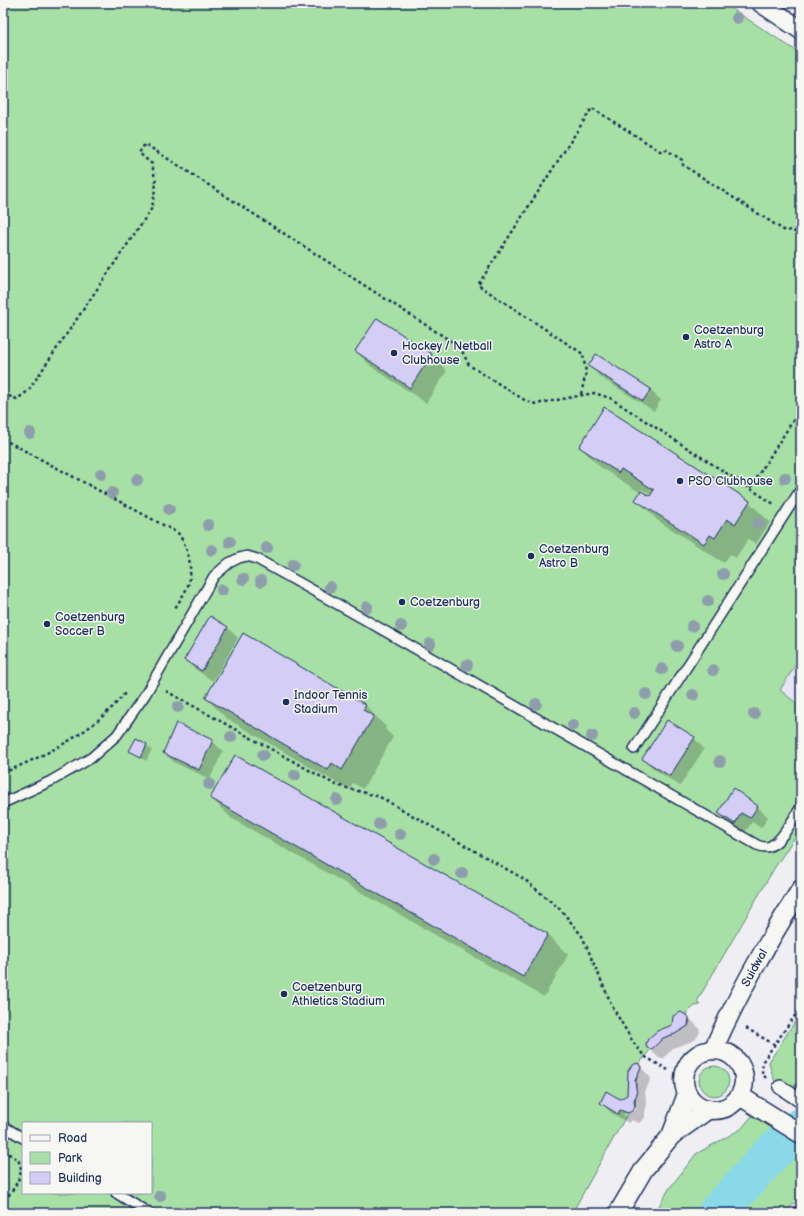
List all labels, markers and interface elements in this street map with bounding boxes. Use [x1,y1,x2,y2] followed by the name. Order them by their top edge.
[694,323,764,352] place label: Coetzenburg Astro A
[681,332,691,342] marker: Coetzenburg Astro A
[402,339,492,368] place label: Hockey / Netball Clubhouse
[389,348,399,358] marker: Hockey / Netball Clubhouse
[688,474,773,489] place label: PSO Clubhouse
[675,476,685,486] marker: PSO Clubhouse
[539,542,609,571] place label: Coetzenburg Astro B
[526,551,536,561] marker: Coetzenburg Astro B
[410,595,480,610] place label: Coetzenburg
[397,597,407,607] marker: Coetzenburg
[55,610,125,639] place label: Coetzenburg Soccer B
[42,619,52,629] marker: Coetzenburg Soccer B
[294,688,368,717] place label: Indoor Tennis Stadium
[281,697,291,707] marker: Indoor Tennis Stadium
[738,946,771,989] street label: Suidwal
[292,980,385,1009] place label: Coetzenburg Athletics Stadium
[279,989,289,999] marker: Coetzenburg Athletics Stadium
[22,1122,152,1194] legend
[58,1131,87,1146] text: Road
[58,1151,82,1166] text: Park
[58,1171,102,1186] text: Building

